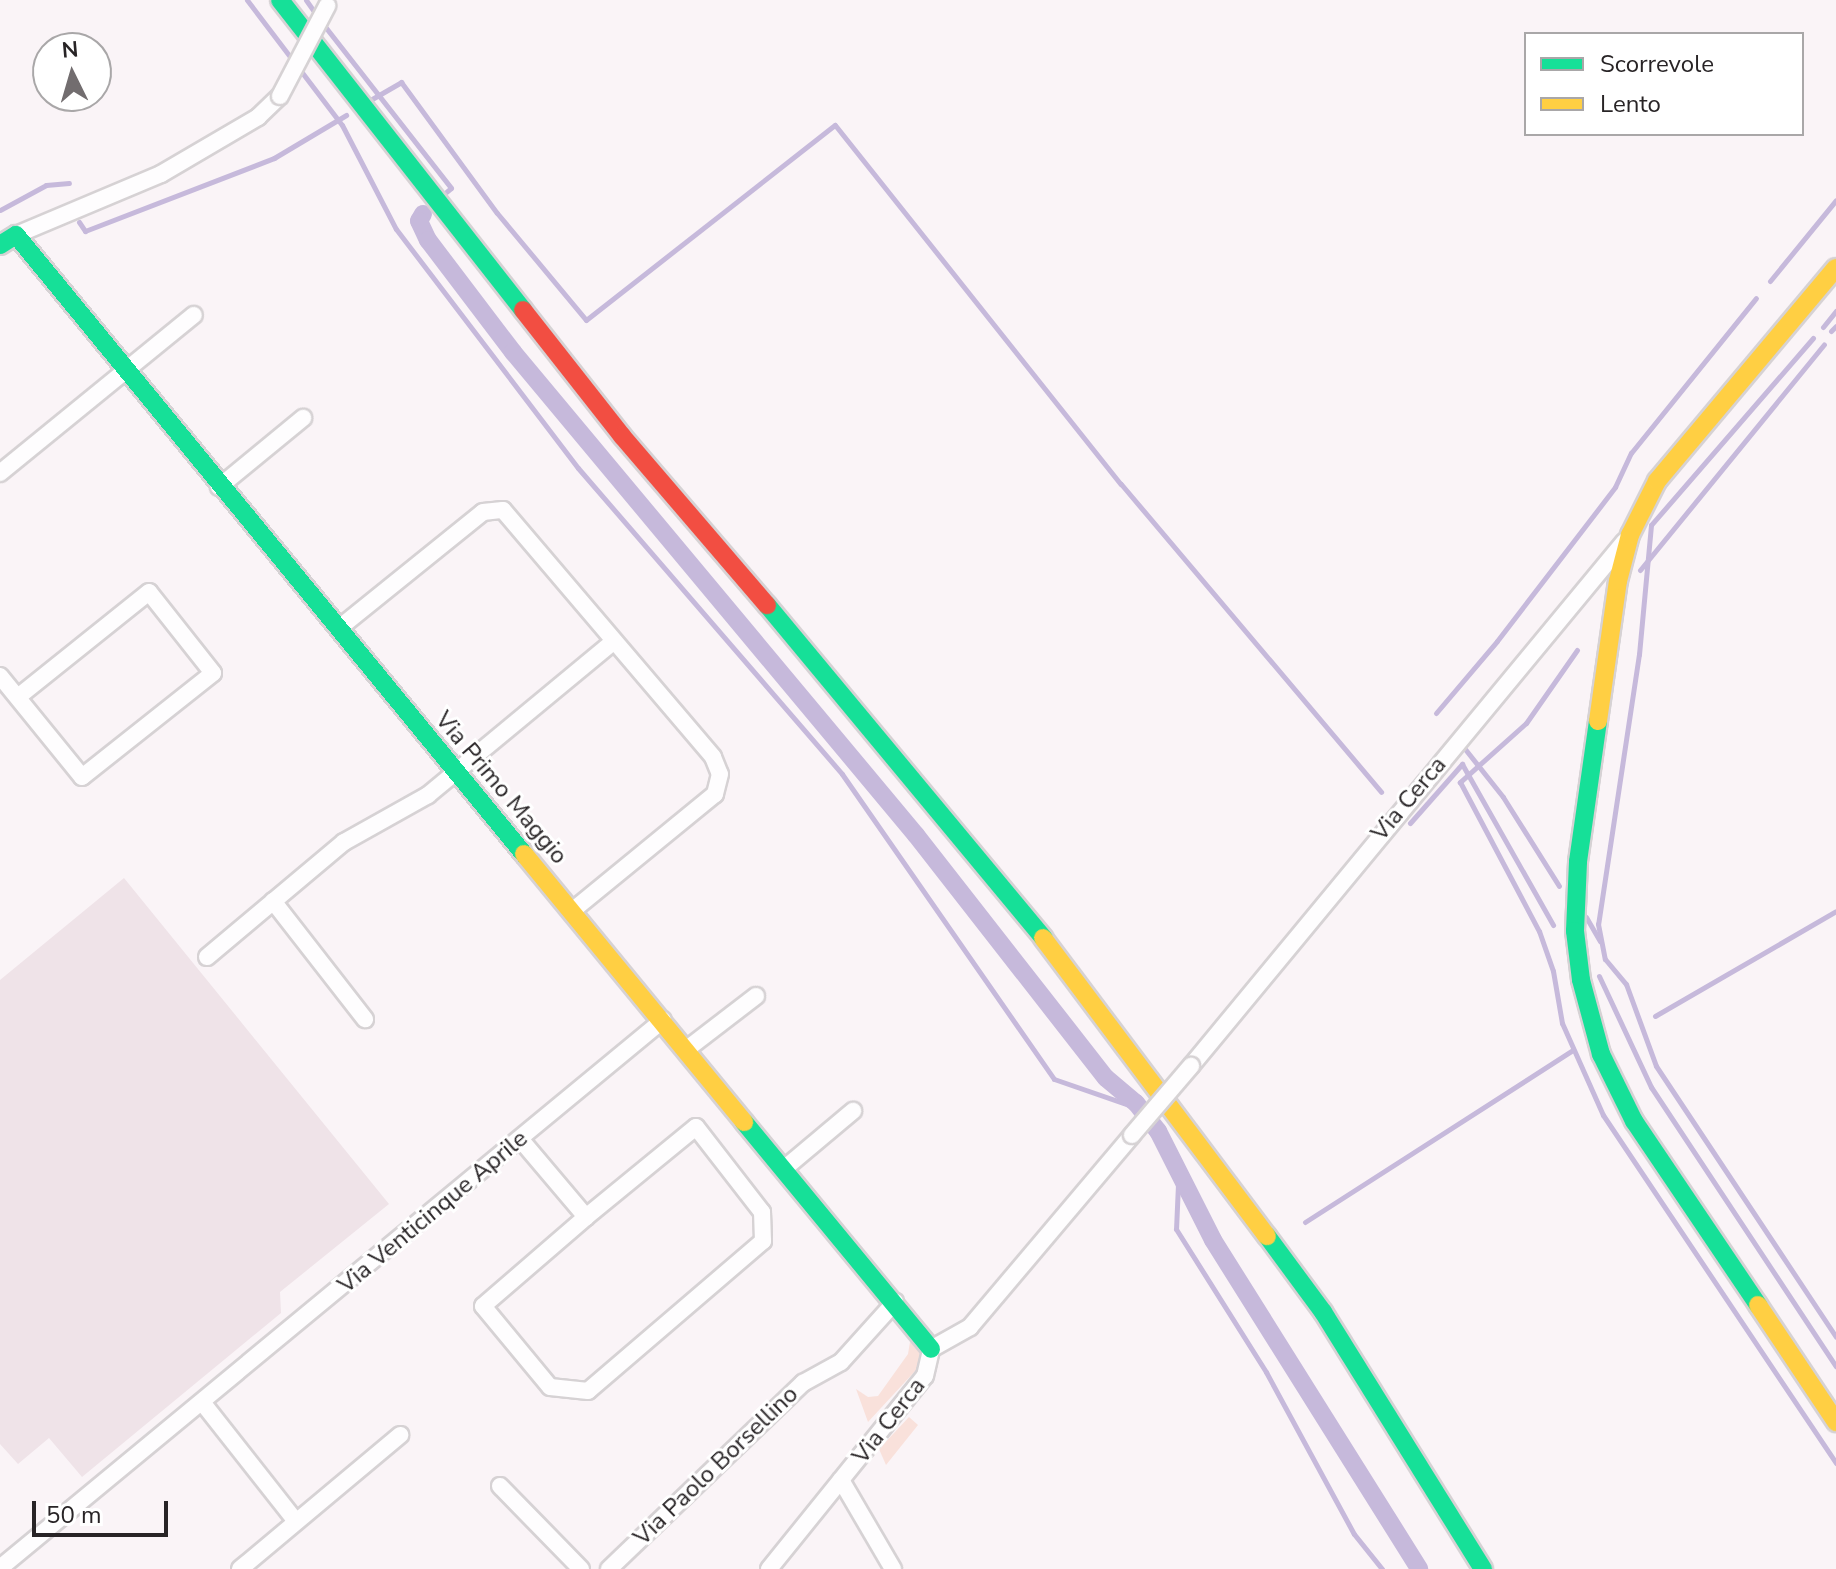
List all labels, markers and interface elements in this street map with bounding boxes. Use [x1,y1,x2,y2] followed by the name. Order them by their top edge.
[32,32,112,112] north arrow
[1524,32,1804,136] legend
[61,34,80,66] text: N
[1600,48,1714,80] text: Scorrevole
[1600,88,1661,120] text: Lento
[429,706,573,870] street label: Via Primo Maggio
[1365,751,1453,847] street label: Via Cerca
[332,1124,534,1300] street label: Via Venticinque Aprile
[846,1372,932,1470] street label: Via Cerca
[628,1380,804,1552] street label: Via Paolo Borsellino
[36,1485,172,1535] scale bar
[46,1499,102,1531] text: 50 m

